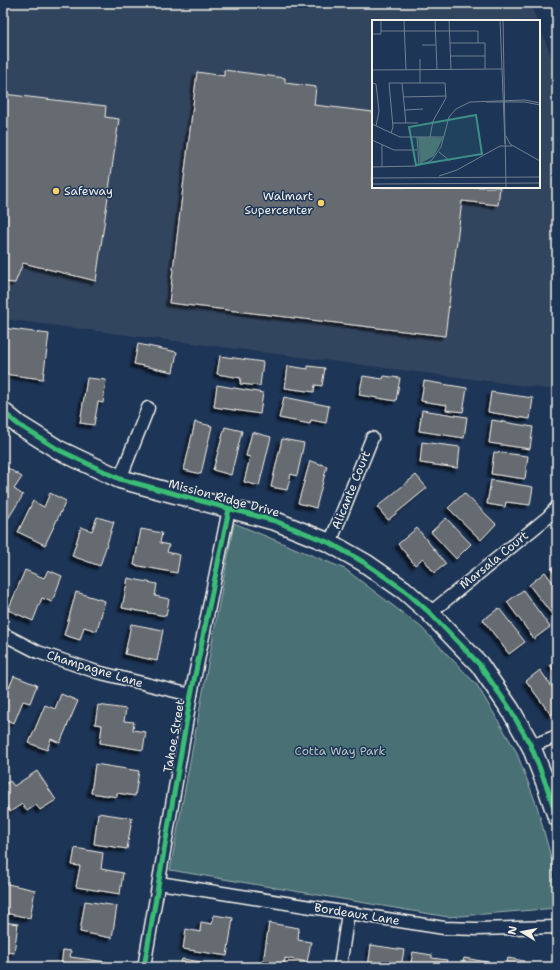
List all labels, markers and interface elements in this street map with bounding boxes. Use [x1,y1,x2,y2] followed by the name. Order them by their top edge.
[372,20,540,188] inset map
[64,183,113,199] place label: Safeway
[51,186,61,196] marker: Safeway
[245,188,313,218] place label: Walmart Supercenter
[316,198,326,208] marker: Walmart Supercenter
[328,448,374,532] street label: Alicante Court
[167,475,282,521] street label: Mission Ridge Drive
[456,527,532,593] street label: Marsala Court
[45,647,145,691] street label: Champagne Lane
[160,698,188,774] street label: Tahoe Street
[295,743,386,759] park label: Cotta Way Park
[313,899,401,929] street label: Bordeaux Lane
[502,912,542,952] north arrow
[505,924,521,936] text: N

